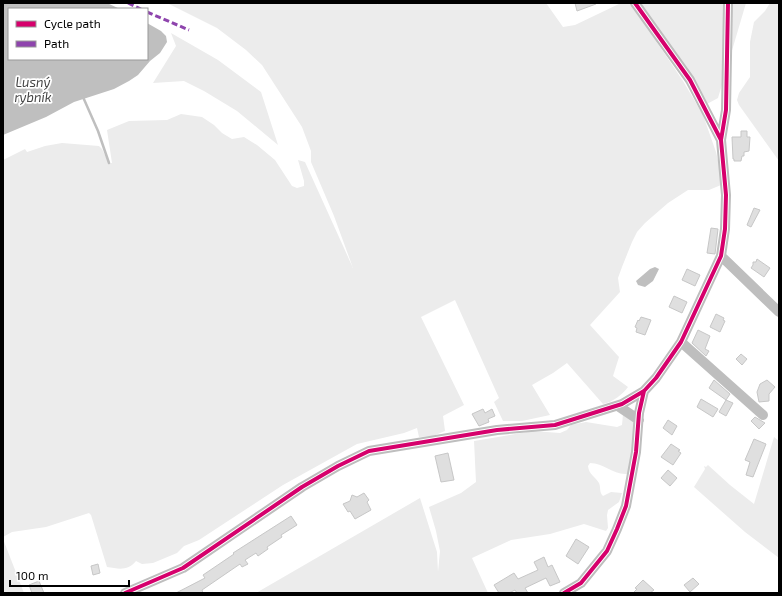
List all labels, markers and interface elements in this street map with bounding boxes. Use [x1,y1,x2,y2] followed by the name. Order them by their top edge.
[8,8,148,60] legend
[44,16,101,30] text: Cycle path
[44,36,69,50] text: Path
[14,74,52,105] water label: Lusný rybník
[10,562,129,588] scale bar
[16,568,48,582] text: 100 m

